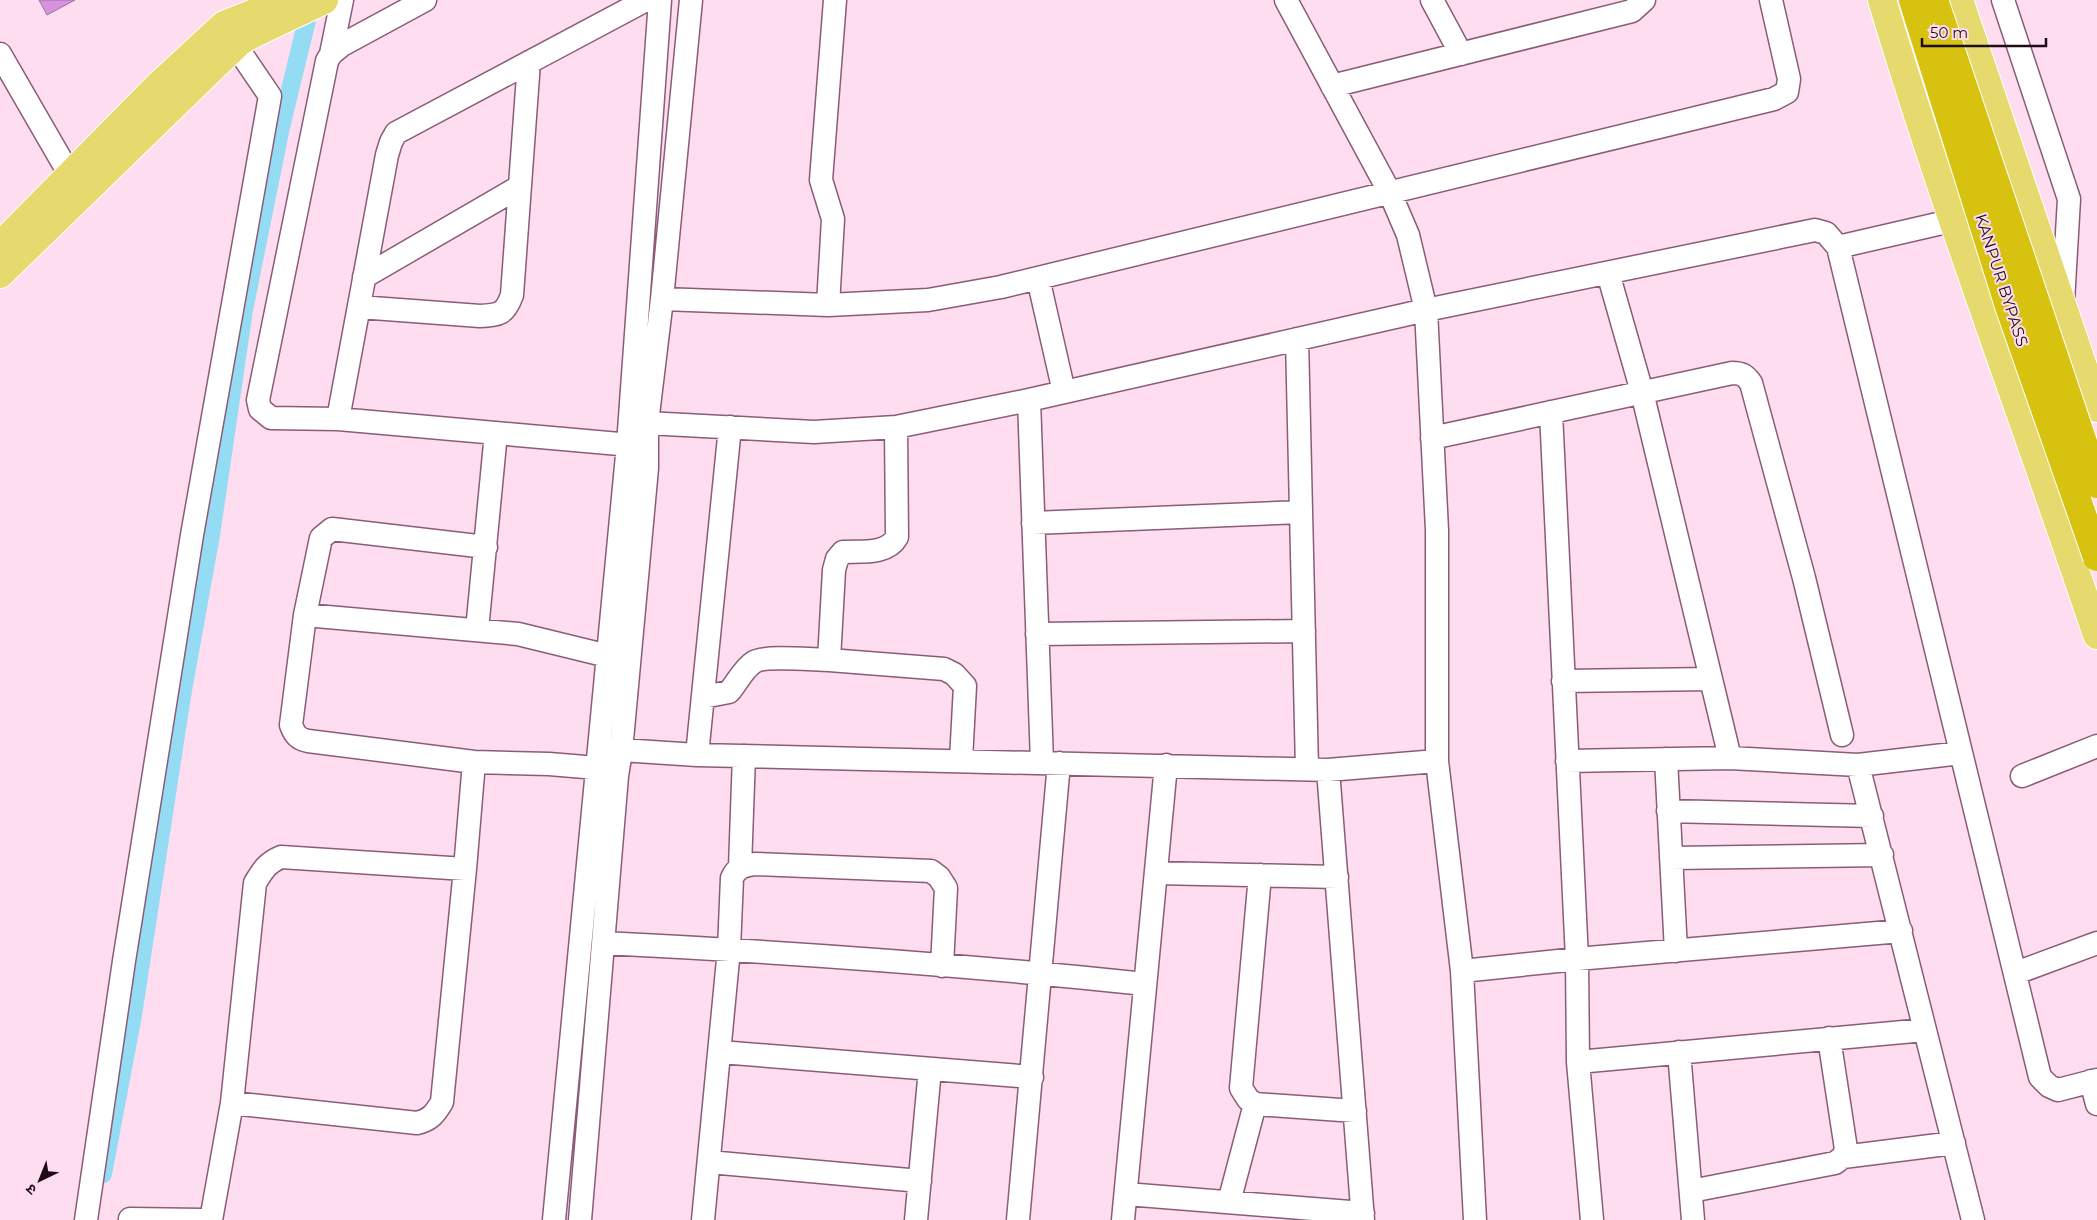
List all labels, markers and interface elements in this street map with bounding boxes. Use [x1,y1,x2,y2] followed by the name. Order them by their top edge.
[1922,15,2046,47] scale bar
[1930,23,1968,42] text: 50 m
[1971,211,2032,349] street label: KANPUR BYPASS
[15,1155,65,1205] north arrow
[21,1180,40,1199] text: उ

